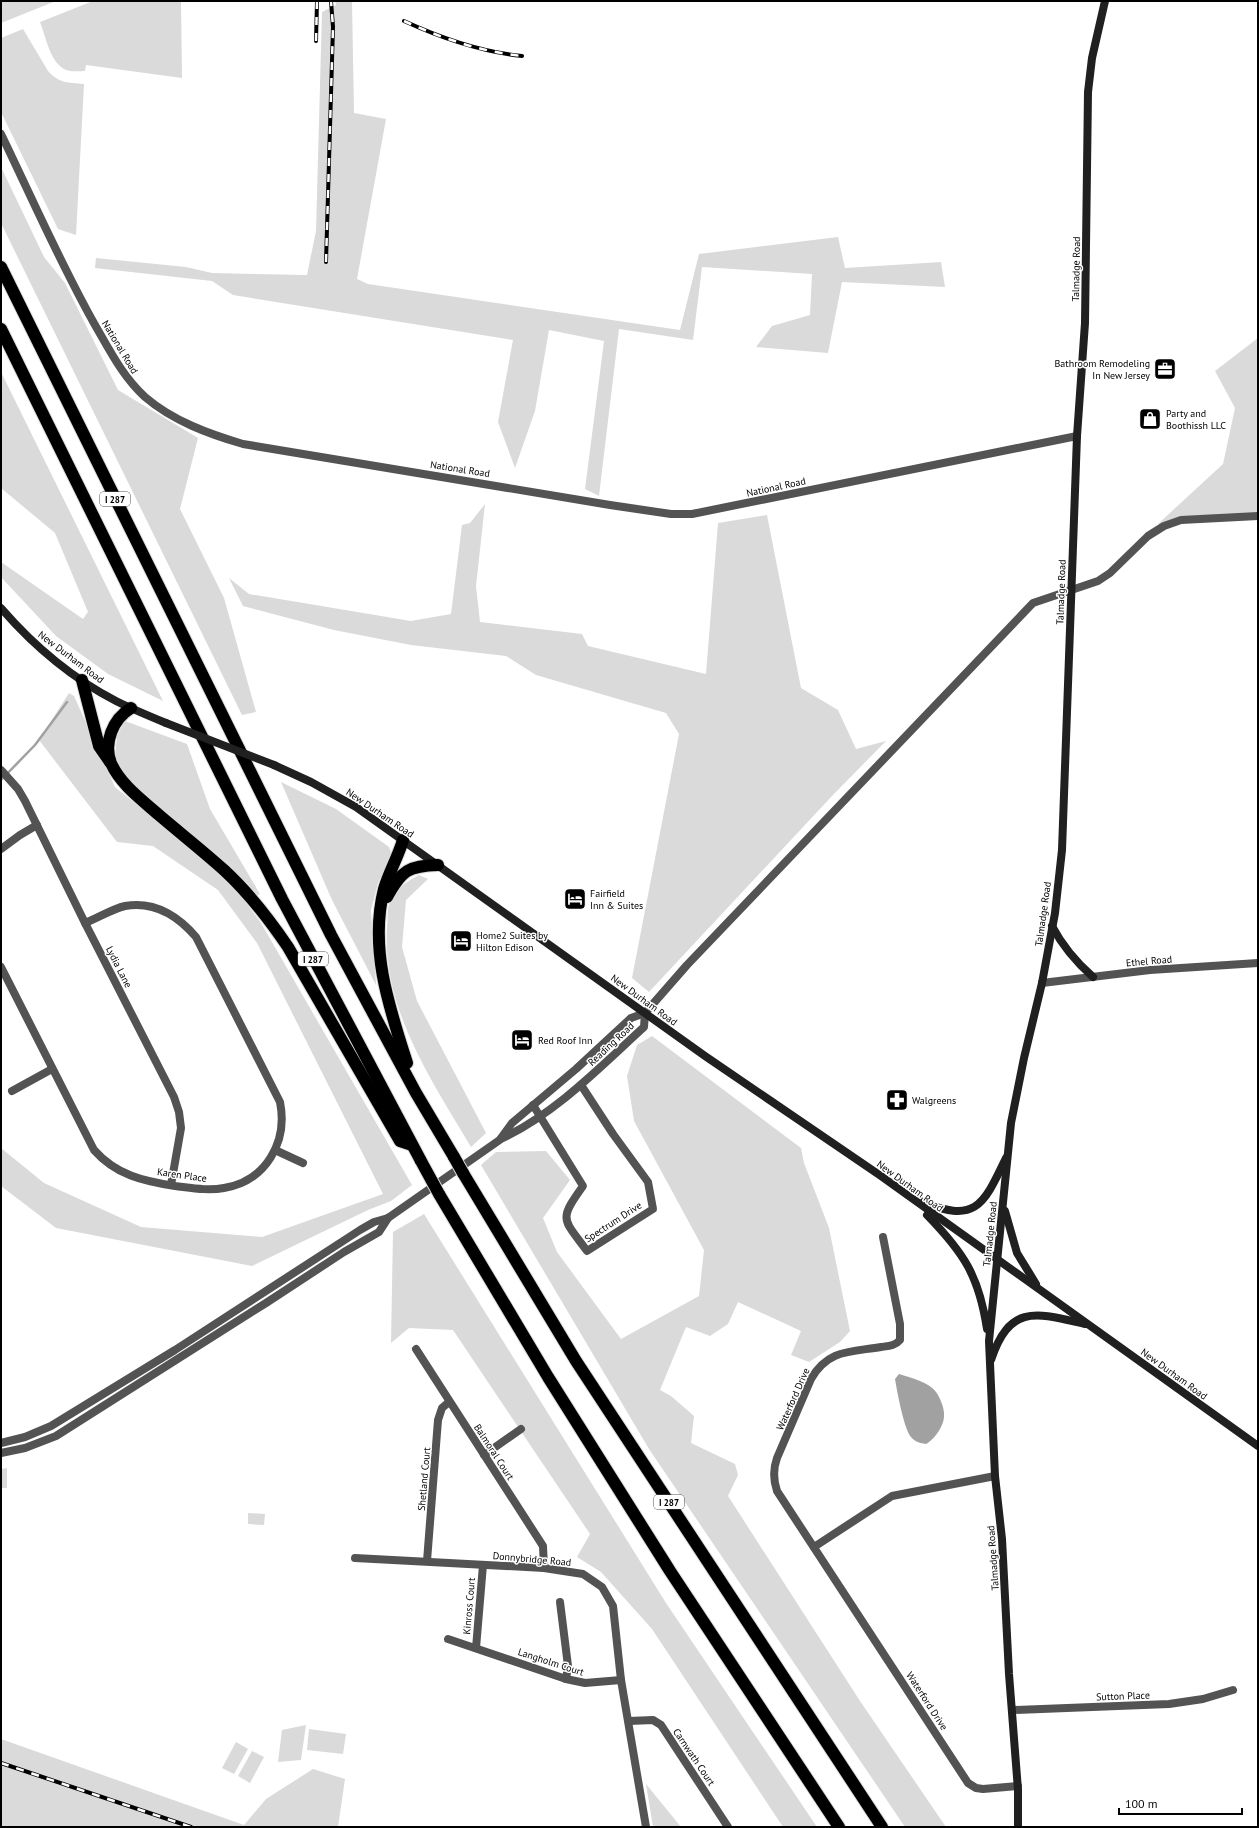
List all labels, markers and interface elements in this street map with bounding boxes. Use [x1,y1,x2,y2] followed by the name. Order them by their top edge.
[1069,236,1083,302] street label: Talmadge Road
[99,318,141,376] street label: National Road
[1152,356,1178,382] office icon: Bathroom Remodeling In New Jersey
[1055,357,1150,382] place label: Bathroom Remodeling In New Jersey
[1137,406,1163,432] shop icon: Party and Boothissh LLC
[1166,407,1226,432] place label: Party and Boothissh LLC
[429,458,491,480] street label: National Road
[745,474,807,500] street label: National Road
[100,492,130,506] road number: I 287
[1053,559,1069,625] street label: Talmadge Road
[35,628,107,686] street label: New Durham Road
[344,785,416,841] street label: New Durham Road
[1032,881,1054,947] street label: Talmadge Road
[562,886,588,912] hotel icon: Fairfield Inn & Suites
[590,887,643,912] place label: Fairfield Inn & Suites
[448,928,474,954] hotel icon: Home2 Suites by Hilton Edison
[476,929,548,954] place label: Home2 Suites by Hilton Edison
[103,944,135,990] street label: Lydia Lane
[298,952,328,966] road number: I 287
[1125,953,1173,969] street label: Ethel Road
[608,971,680,1029] street label: New Durham Road
[585,1019,637,1069] street label: Reading Road
[509,1027,535,1053] hotel icon: Red Roof Inn
[538,1034,592,1047] place label: Red Roof Inn
[884,1087,910,1113] pharmacy icon: Walgreens
[912,1094,956,1107] place label: Walgreens
[874,1157,946,1215] street label: New Durham Road
[156,1165,208,1185] street label: Karen Place
[582,1199,644,1245] street label: Spectrum Drive
[980,1201,1000,1267] street label: Talmadge Road
[1138,1345,1210,1403] street label: New Durham Road
[773,1366,813,1432] street label: Waterford Drive
[471,1421,517,1483] street label: Balmoral Court
[415,1446,433,1511] street label: Shetland Court
[654,1495,684,1509] road number: I 287
[984,1525,1002,1591] street label: Talmadge Road
[492,1549,572,1569] street label: Donnybridge Road
[460,1576,478,1635] street label: Kinross Court
[516,1645,586,1679] street label: Langholm Court
[903,1669,951,1733] street label: Waterford Drive
[1096,1689,1150,1703] street label: Sutton Place
[670,1726,718,1789] street label: Carnwath Court
[1119,1790,1242,1816] scale bar
[1125,1796,1158,1811] text: 100 m

